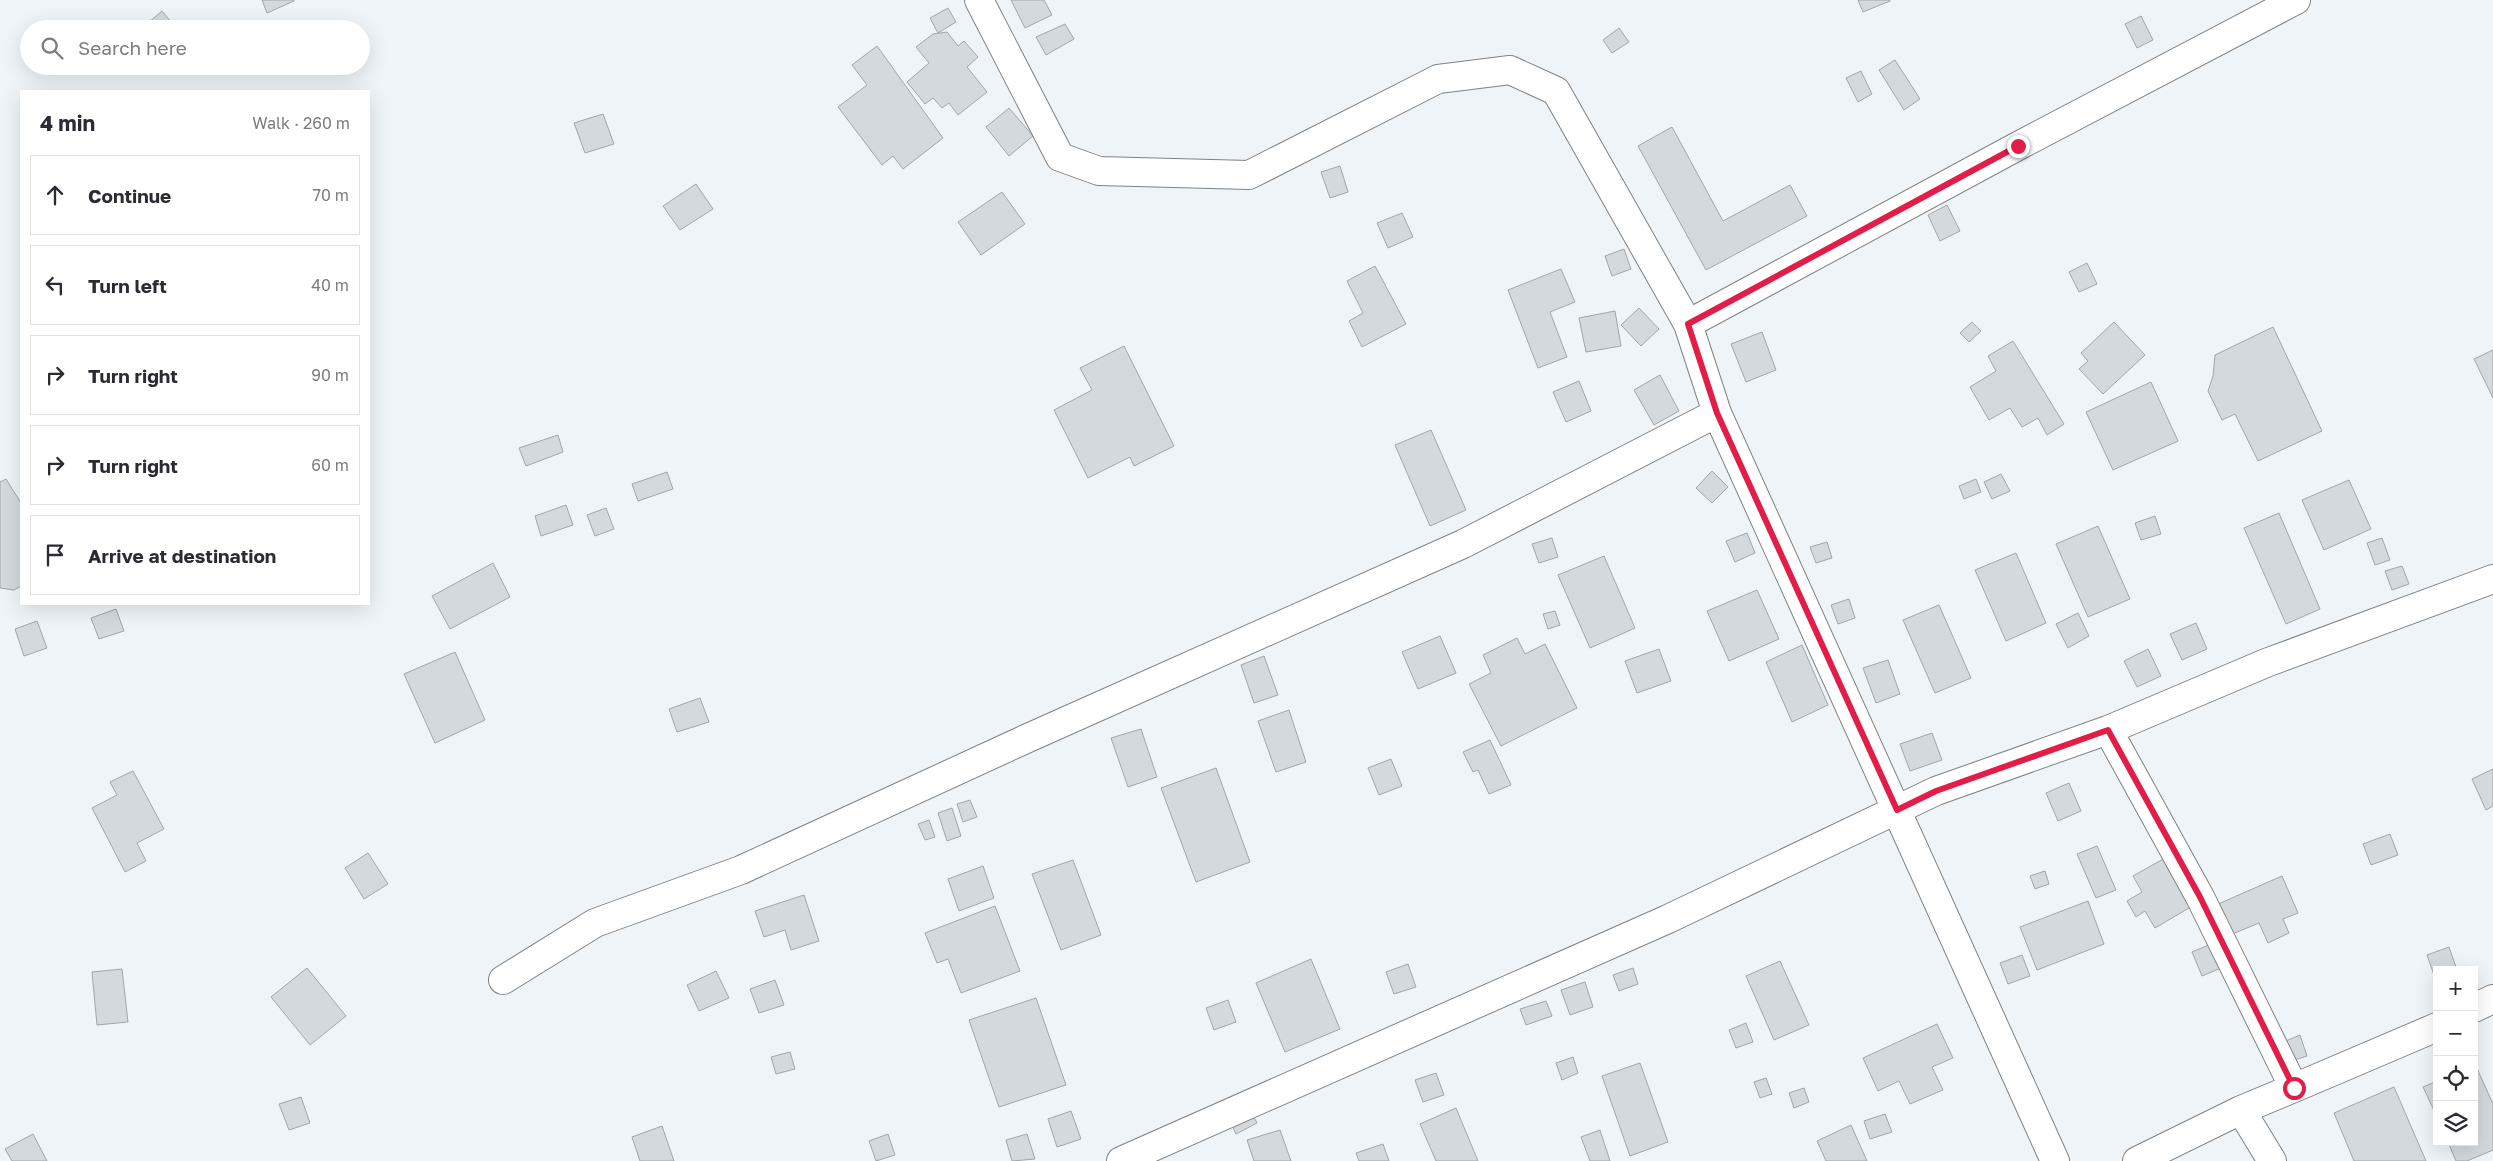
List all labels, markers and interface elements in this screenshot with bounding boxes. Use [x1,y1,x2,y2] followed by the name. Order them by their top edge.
[20,20,370,75] search box
[38,34,66,62] icon: search
[78,36,187,59] text: Search here
[40,110,95,136] text: 4 min
[252,113,350,133] text: Walk · 260 m
[2007,135,2030,158] route end
[41,181,69,209] icon: ahead
[88,184,171,207] text: Continue
[312,185,349,205] text: 70 m
[41,271,69,299] icon: left
[88,274,167,297] text: Turn left
[311,275,349,295] text: 40 m
[41,361,69,389] icon: right
[88,364,178,387] text: Turn right
[311,365,349,385] text: 90 m
[41,451,69,479] icon: right
[88,454,178,477] text: Turn right
[311,455,349,475] text: 60 m
[41,541,69,569] icon: arrive
[88,544,276,567] text: Arrive at destination
[2433,966,2478,1146] map controls
[2433,966,2478,1011] button: +
[2433,1011,2478,1056] button: −
[2433,1056,2478,1101] button: locate
[2283,1077,2306,1100] route start
[2433,1101,2478,1146] button: layers

